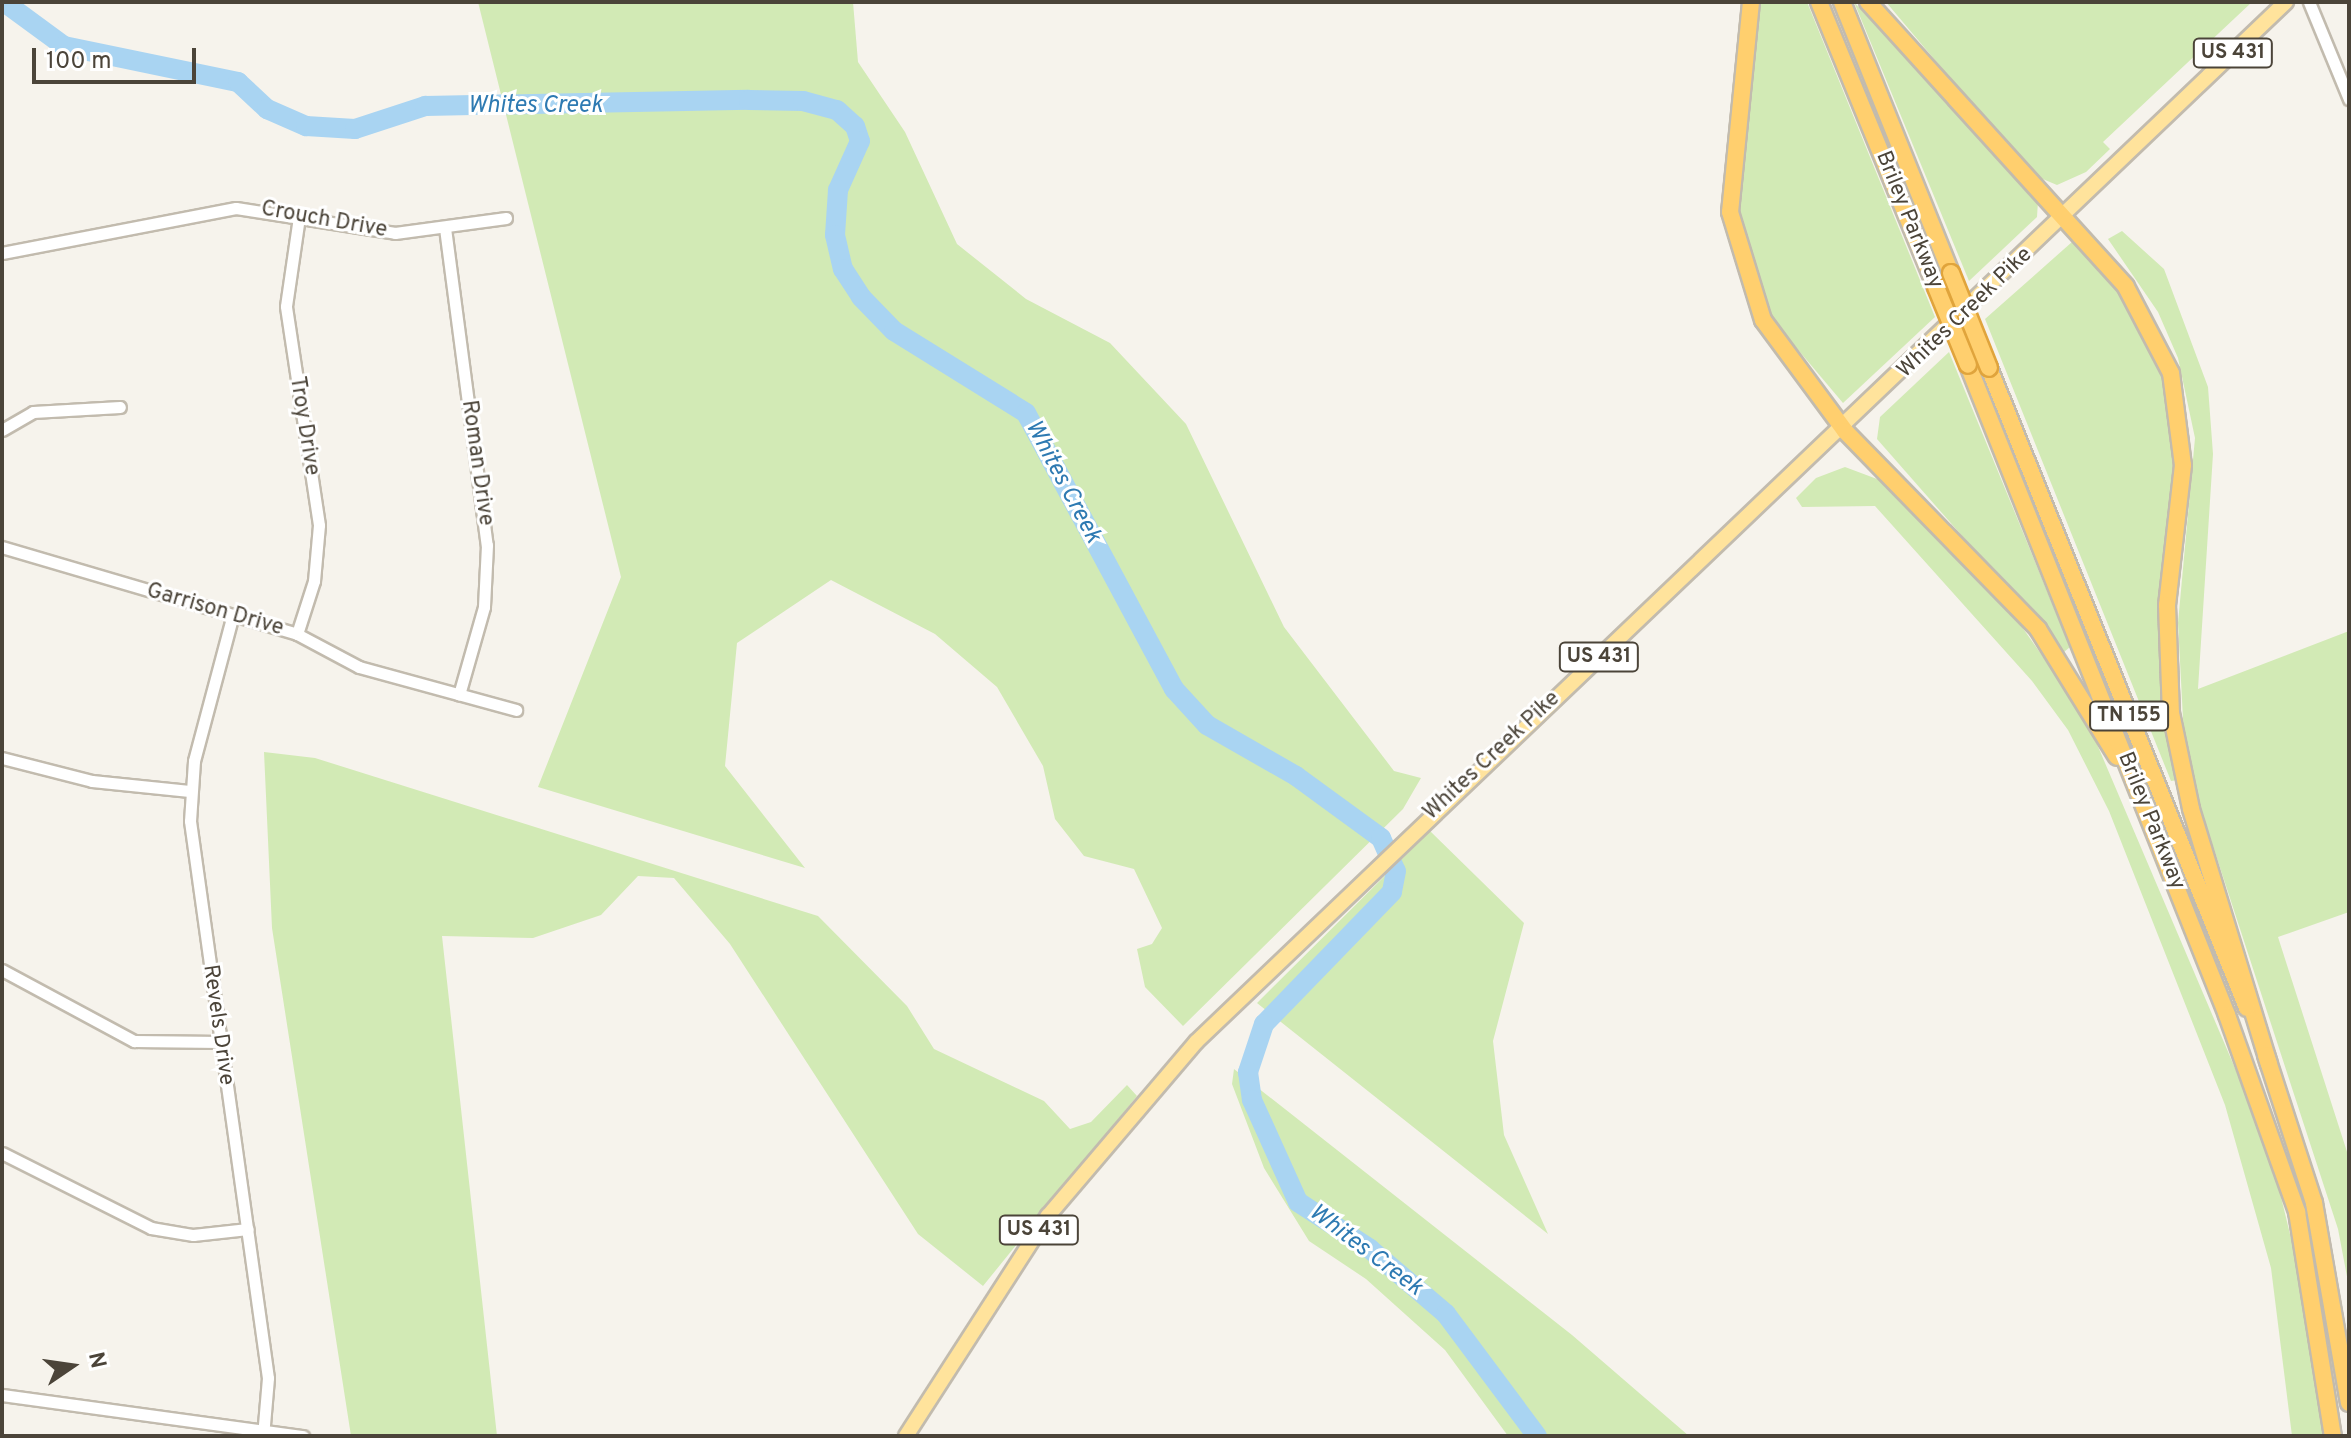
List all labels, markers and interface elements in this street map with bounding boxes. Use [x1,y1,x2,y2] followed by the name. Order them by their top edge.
[36,32,200,82] scale bar
[2191,37,2275,69] road number: US 431
[46,47,112,77] text: 100 m
[467,93,603,121] water label: Whites Creek
[1869,147,1949,293] street label: Briley Parkway
[259,196,389,244] street label: Crouch Drive
[1892,242,2038,384] street label: Whites Creek Pike
[283,375,325,477] street label: Troy Drive
[455,399,499,527] street label: Roman Drive
[1018,416,1106,548] water label: Whites Creek
[143,578,287,642] street label: Garrison Drive
[1557,641,1641,673] road number: US 431
[1418,686,1566,826] street label: Whites Creek Pike
[2089,700,2169,732] road number: TN 155
[2111,748,2191,894] street label: Briley Parkway
[196,963,240,1087] street label: Revels Drive
[1302,1199,1428,1303] water label: Whites Creek
[997,1214,1081,1246] road number: US 431
[32,1326,112,1406] north arrow
[81,1350,111,1371] text: N

